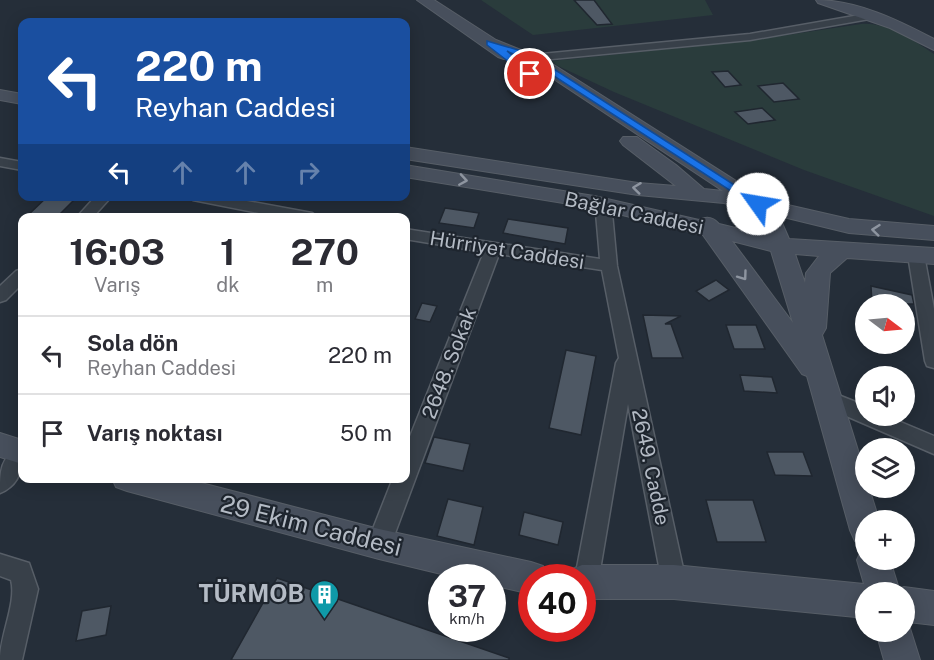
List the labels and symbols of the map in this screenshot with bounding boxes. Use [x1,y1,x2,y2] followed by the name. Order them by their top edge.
[504,48,555,99] pin
[726,172,790,236] position arrow
[458,174,467,186] one-way arrow
[633,183,642,195] one-way arrow
[562,187,706,239] street label: Bağlar Caddesi
[871,224,880,237] one-way arrow
[428,226,586,274] street label: Hürriyet Caddesi
[736,270,747,281] one-way arrow
[855,294,915,354] north arrow
[417,304,481,422] street label: 2648. Sokak
[627,407,675,527] street label: 2649. Cadde
[218,489,405,561] street label: 29 Ekim Caddesi
[518,564,596,642] speed limit sign: 40
[309,578,341,620] building icon: TÜRMOB
[198,579,304,607] place label: TÜRMOB

